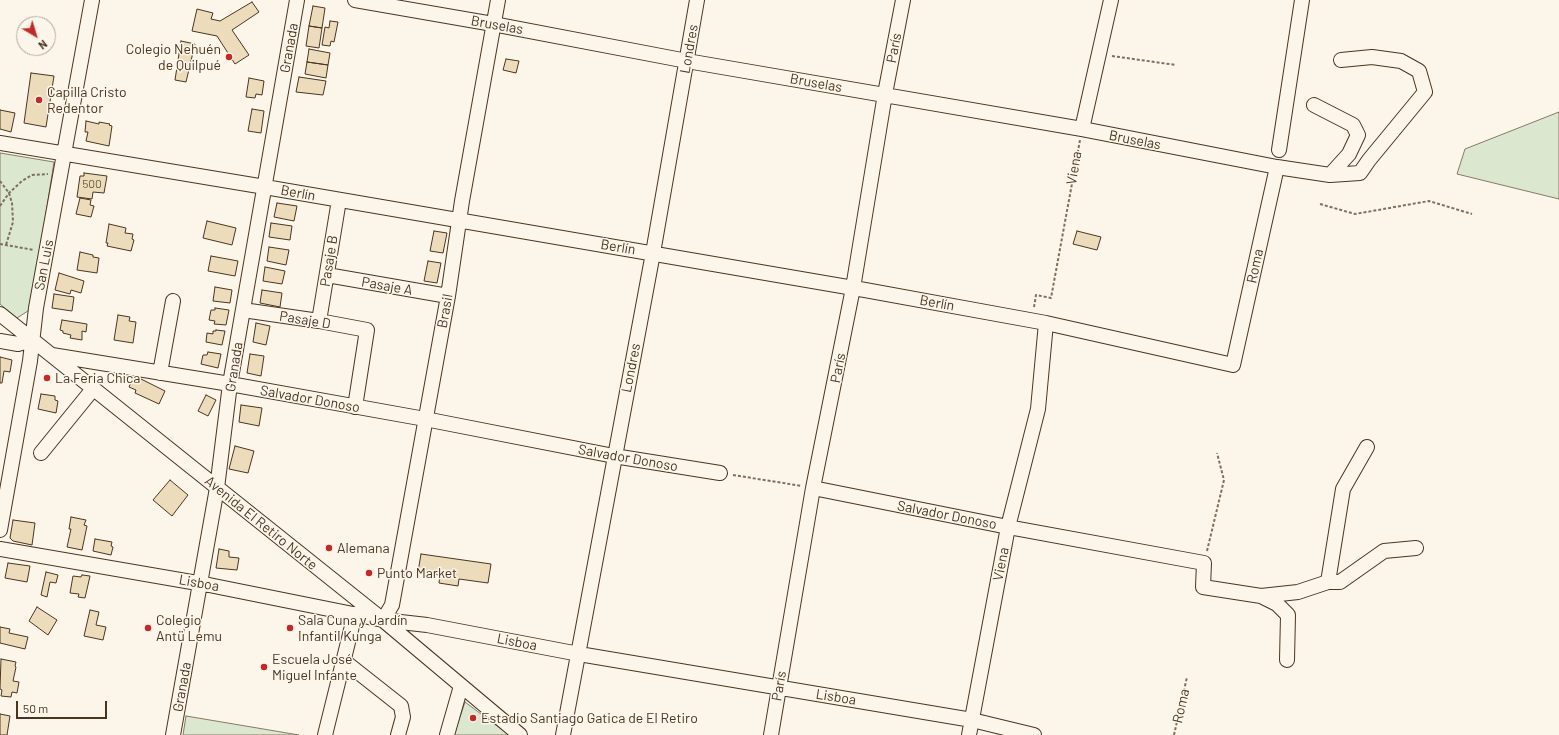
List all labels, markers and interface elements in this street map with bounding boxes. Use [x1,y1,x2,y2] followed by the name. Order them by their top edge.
[470,12,524,38] street label: Bruselas
[16,16,56,56] north arrow
[276,22,302,74] street label: Granada
[676,23,702,75] street label: Londres
[883,32,905,64] street label: París
[36,38,50,52] text: N
[126,41,221,74] place label: Colegio Nehuén de Quilpué
[224,52,234,62] marker: Colegio Nehuén de Quilpué
[789,70,843,96] street label: Bruselas
[47,84,127,116] place label: Capilla Cristo Redentor
[34,95,44,105] marker: Capilla Cristo Redentor
[1108,127,1162,153] street label: Bruselas
[1063,150,1085,186] street label: Viena
[82,177,102,191] house number: 500
[279,182,317,204] street label: Berlín
[317,234,341,288] street label: Pasaje B
[599,236,637,258] street label: Berlín
[31,238,57,292] street label: San Luis
[1243,247,1267,285] street label: Roma
[360,273,414,299] street label: Pasaje A
[918,292,956,314] street label: Berlín
[434,293,456,329] street label: Brasil
[278,308,332,332] street label: Pasaje D
[222,341,246,393] street label: Granada
[618,342,644,394] street label: Londres
[827,352,849,384] street label: París
[55,370,140,386] place label: La Feria Chica
[42,373,52,383] marker: La Feria Chica
[259,382,361,416] street label: Salvador Donoso
[577,441,679,475] street label: Salvador Donoso
[201,472,321,574] street label: Avenida El Retiro Norte
[896,497,998,533] street label: Salvador Donoso
[337,540,390,556] place label: Alemana
[324,543,334,553] marker: Alemana
[990,546,1012,582] street label: Viena
[377,565,457,581] place label: Punto Market
[364,568,374,578] marker: Punto Market
[178,571,220,595] street label: Lisboa
[156,612,222,644] place label: Colegio Antü Lemu
[298,612,408,644] place label: Sala Cuna y Jardín Infantil Kunga
[143,623,153,633] marker: Colegio Antü Lemu
[285,623,295,633] marker: Sala Cuna y Jardín Infantil Kunga
[495,630,539,654] street label: Lisboa
[272,651,357,684] place label: Escuela José Miguel Infante
[169,661,195,713] street label: Granada
[259,662,269,672] marker: Escuela José Miguel Infante
[768,670,790,702] street label: París
[815,686,857,708] street label: Lisboa
[1169,687,1193,725] street label: Roma
[18,693,109,719] scale bar
[23,701,48,715] text: 50 m
[481,710,698,726] place label: Estadio Santiago Gatica de El Retiro
[468,713,478,723] marker: Estadio Santiago Gatica de El Retiro

